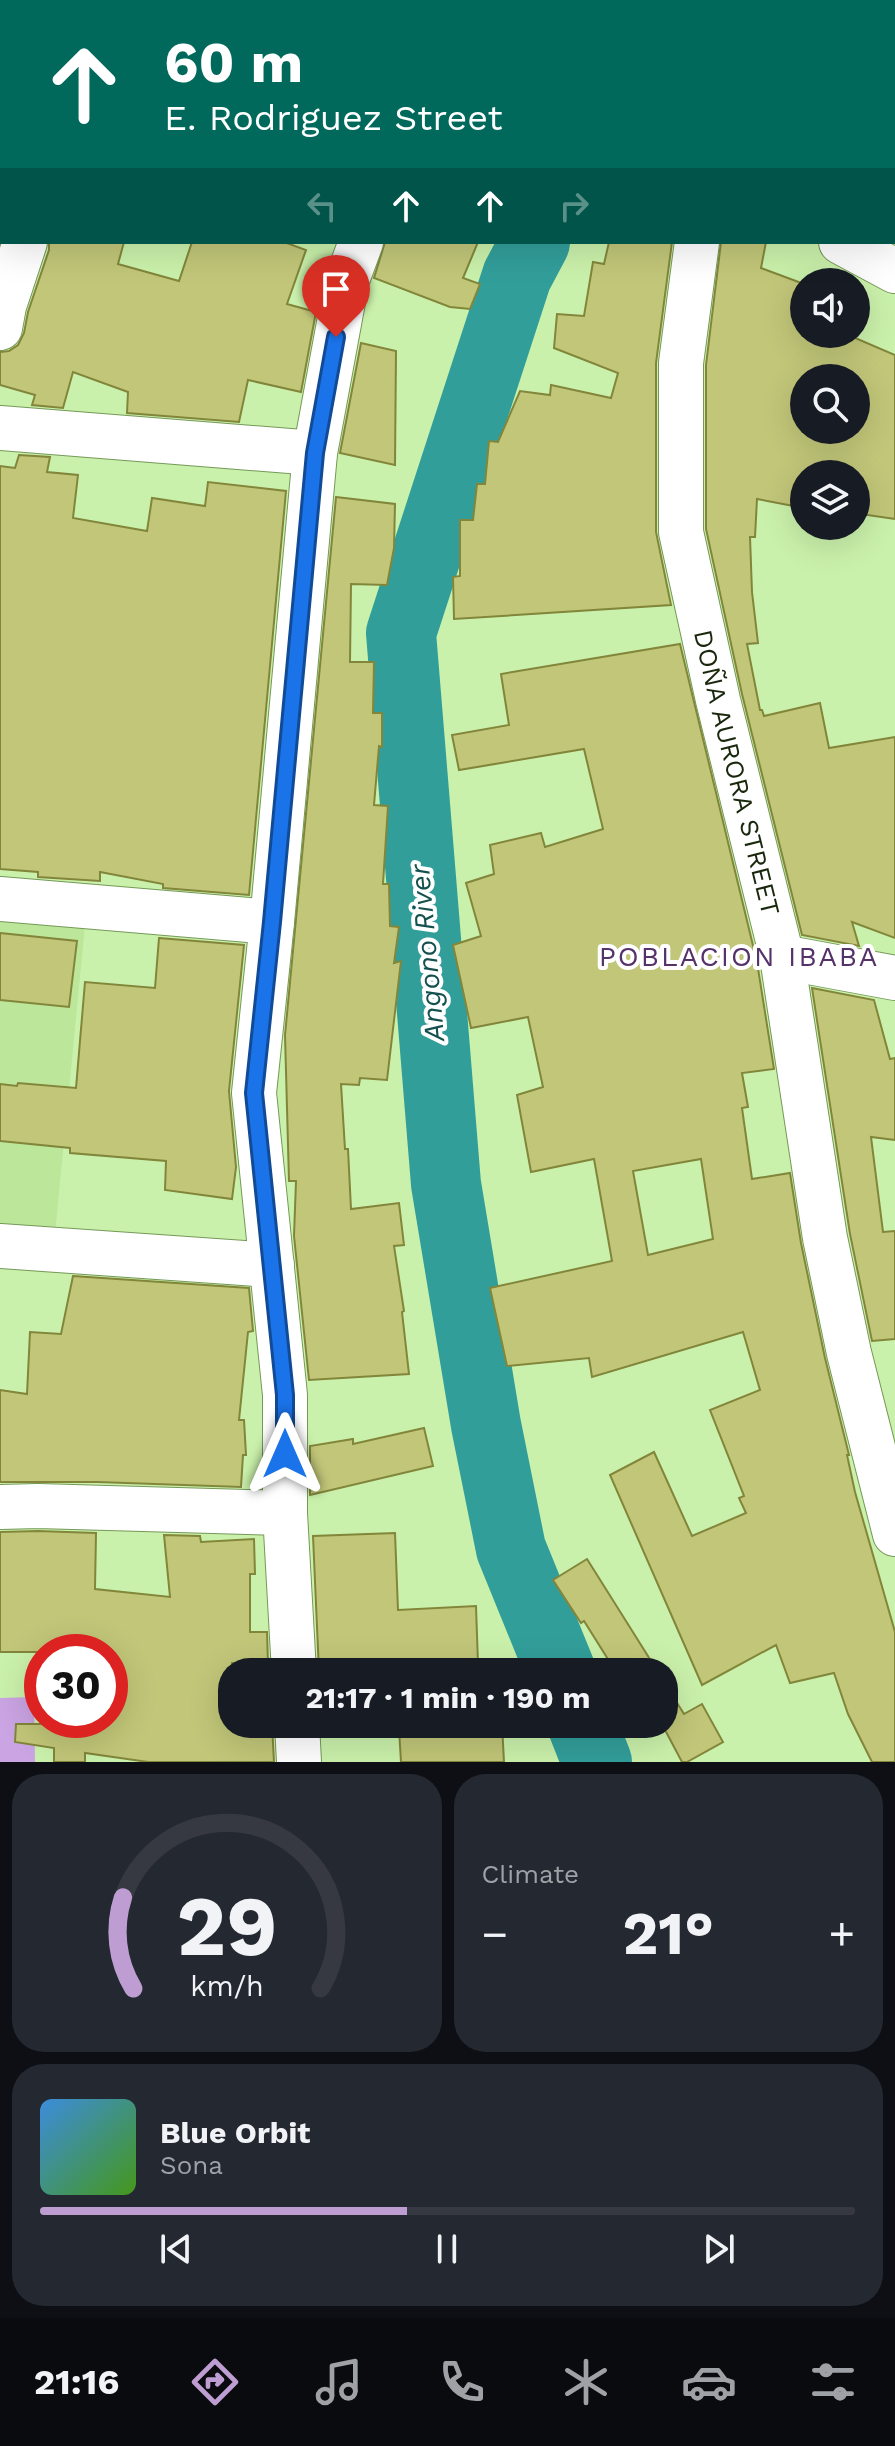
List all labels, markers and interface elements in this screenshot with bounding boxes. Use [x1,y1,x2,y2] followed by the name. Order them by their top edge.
[164,30,303,96] text: 60 m
[32,32,136,136] icon: ahead
[164,97,503,139] text: E. Rodriguez Street
[300,184,344,228] icon: left
[384,184,428,228] icon: ahead
[468,184,512,228] icon: ahead
[552,184,596,228] icon: right
[302,255,370,337] pin
[314,267,358,311] icon: arrive
[790,268,870,540] map controls
[790,268,870,348] button: sound
[790,364,870,444] button: search
[790,460,870,540] button: layers
[688,627,786,918] street label: DOÑA AURORA STREET
[403,862,451,1044] water label: Angono River
[599,940,879,973] district label: POBLACION IBABA
[243,1412,327,1496] position arrow
[24,1634,128,1738] speed limit sign: 30
[305,1680,591,1715] text: 21:17 · 1 min · 190 m
[482,1859,579,1889] text: Climate
[176,1878,277,1975] text: 29
[623,1898,714,1969] text: 21°
[482,1908,508,1960] text: −
[828,1908,855,1960] text: +
[190,1969,264,2003] text: km/h
[160,2115,310,2150] text: Blue Orbit
[160,2150,223,2180] text: Sona
[154,2227,198,2271] icon: previous
[425,2227,469,2271] icon: pause
[697,2227,741,2271] icon: next
[187,2354,243,2410] icon: directions
[311,2354,367,2410] icon: music
[434,2354,490,2410] icon: phone
[558,2354,614,2410] icon: climate
[681,2354,737,2410] icon: car
[805,2354,861,2410] icon: filters
[34,2361,119,2403] text: 21:16

